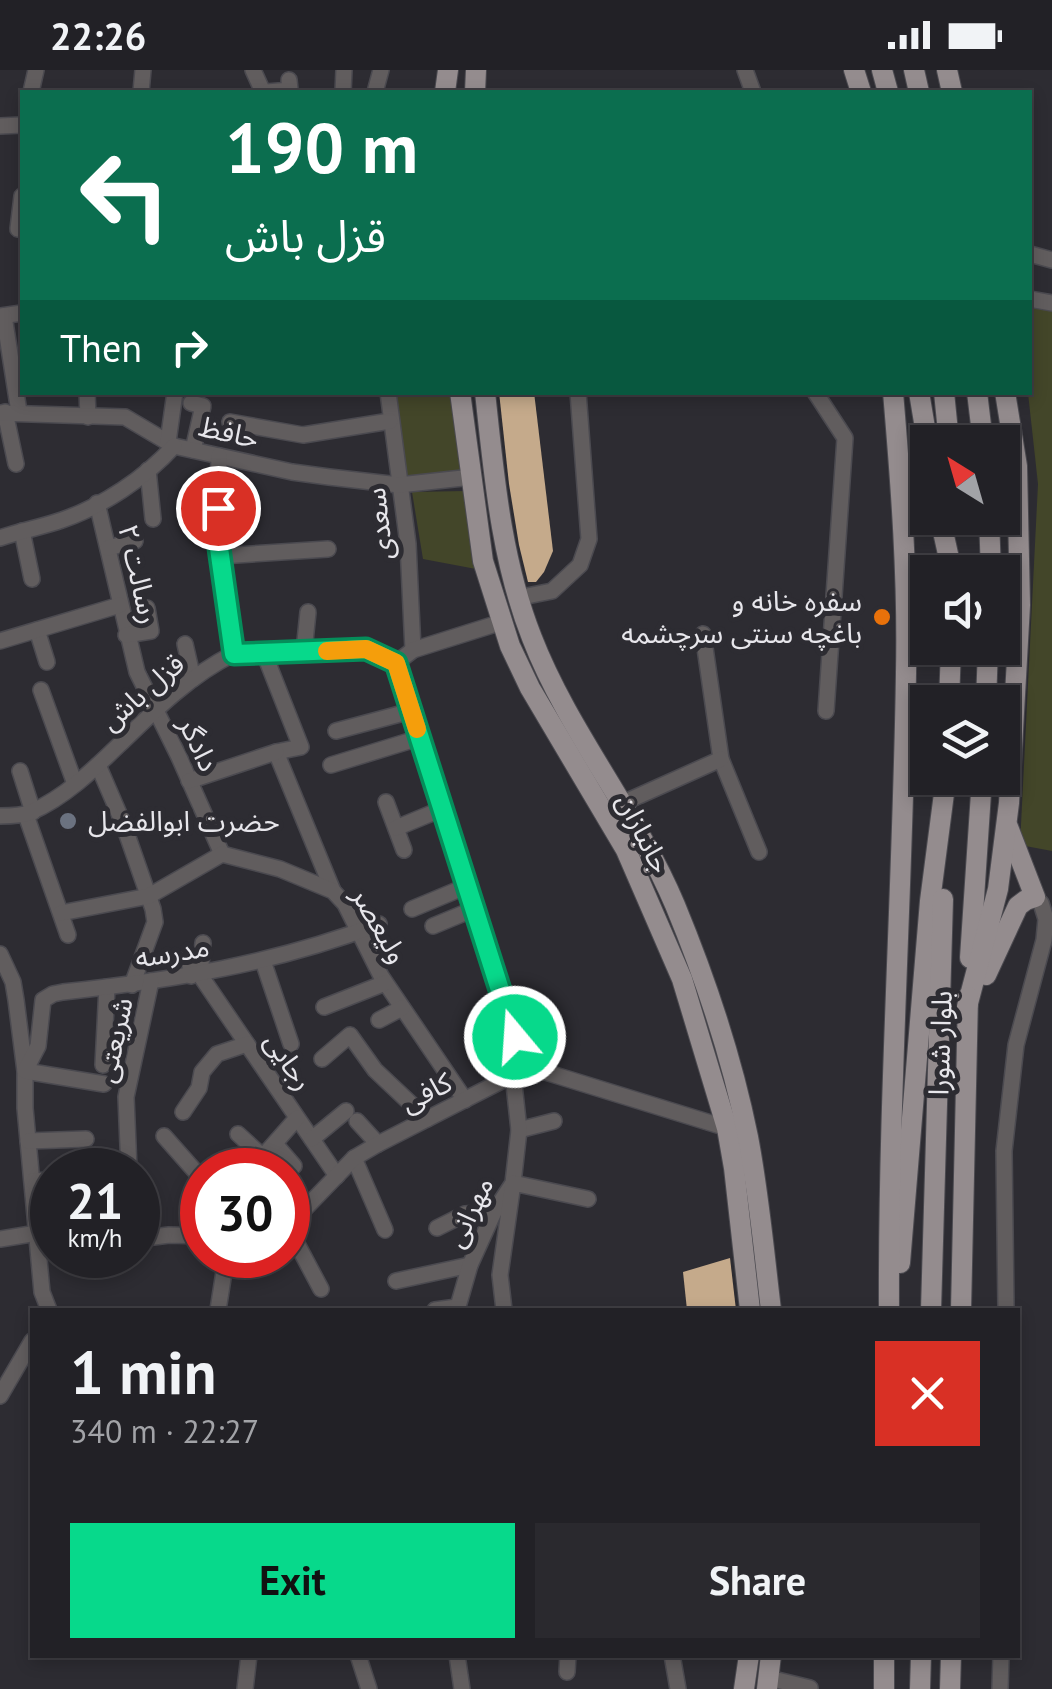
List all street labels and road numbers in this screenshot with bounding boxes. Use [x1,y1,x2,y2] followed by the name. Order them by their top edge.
[196,407,263,456] street label: حافظ
[356,486,401,562] street label: سعدی
[110,521,169,627] street label: رسالت ۲
[92,645,192,738] street label: قزل باش
[170,710,228,777] street label: دادگر
[609,786,680,879] street label: جانبازان
[343,879,417,970] street label: ولیعصر
[132,927,212,976] street label: مدرسه
[919,990,960,1096] street label: بلوار شورا
[86,994,141,1086] street label: شریعتی
[257,1024,322,1097] street label: رجایی
[394,1063,458,1120] street label: کافی
[436,1170,501,1253] street label: مهرانی

